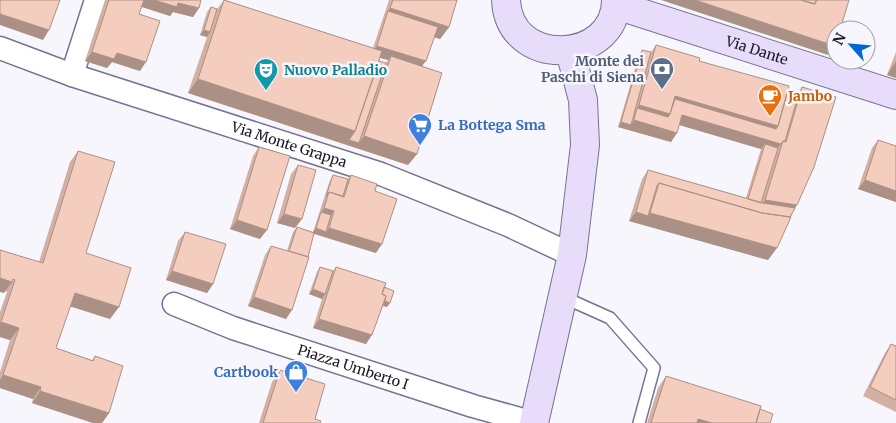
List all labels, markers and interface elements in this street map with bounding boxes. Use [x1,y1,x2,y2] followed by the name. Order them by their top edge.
[826,20,876,70] north arrow
[829,30,850,48] text: N
[723,32,790,69] street label: Via Dante
[541,52,644,86] place label: Monte dei Paschi di Siena
[649,56,675,90] bank icon: Monte dei Paschi di Siena
[253,57,279,91] theatre icon: Nuovo Palladio
[284,61,387,79] place label: Nuovo Palladio
[757,83,783,117] cafe icon: Jambo
[787,87,832,105] place label: Jambo
[407,112,433,146] supermarket icon: La Bottega Sma
[438,116,546,134] place label: La Bottega Sma
[228,117,350,172] street label: Via Monte Grappa
[295,341,411,393] street label: Piazza Umberto I
[283,359,309,393] shop icon: Cartbook
[214,363,279,381] place label: Cartbook

